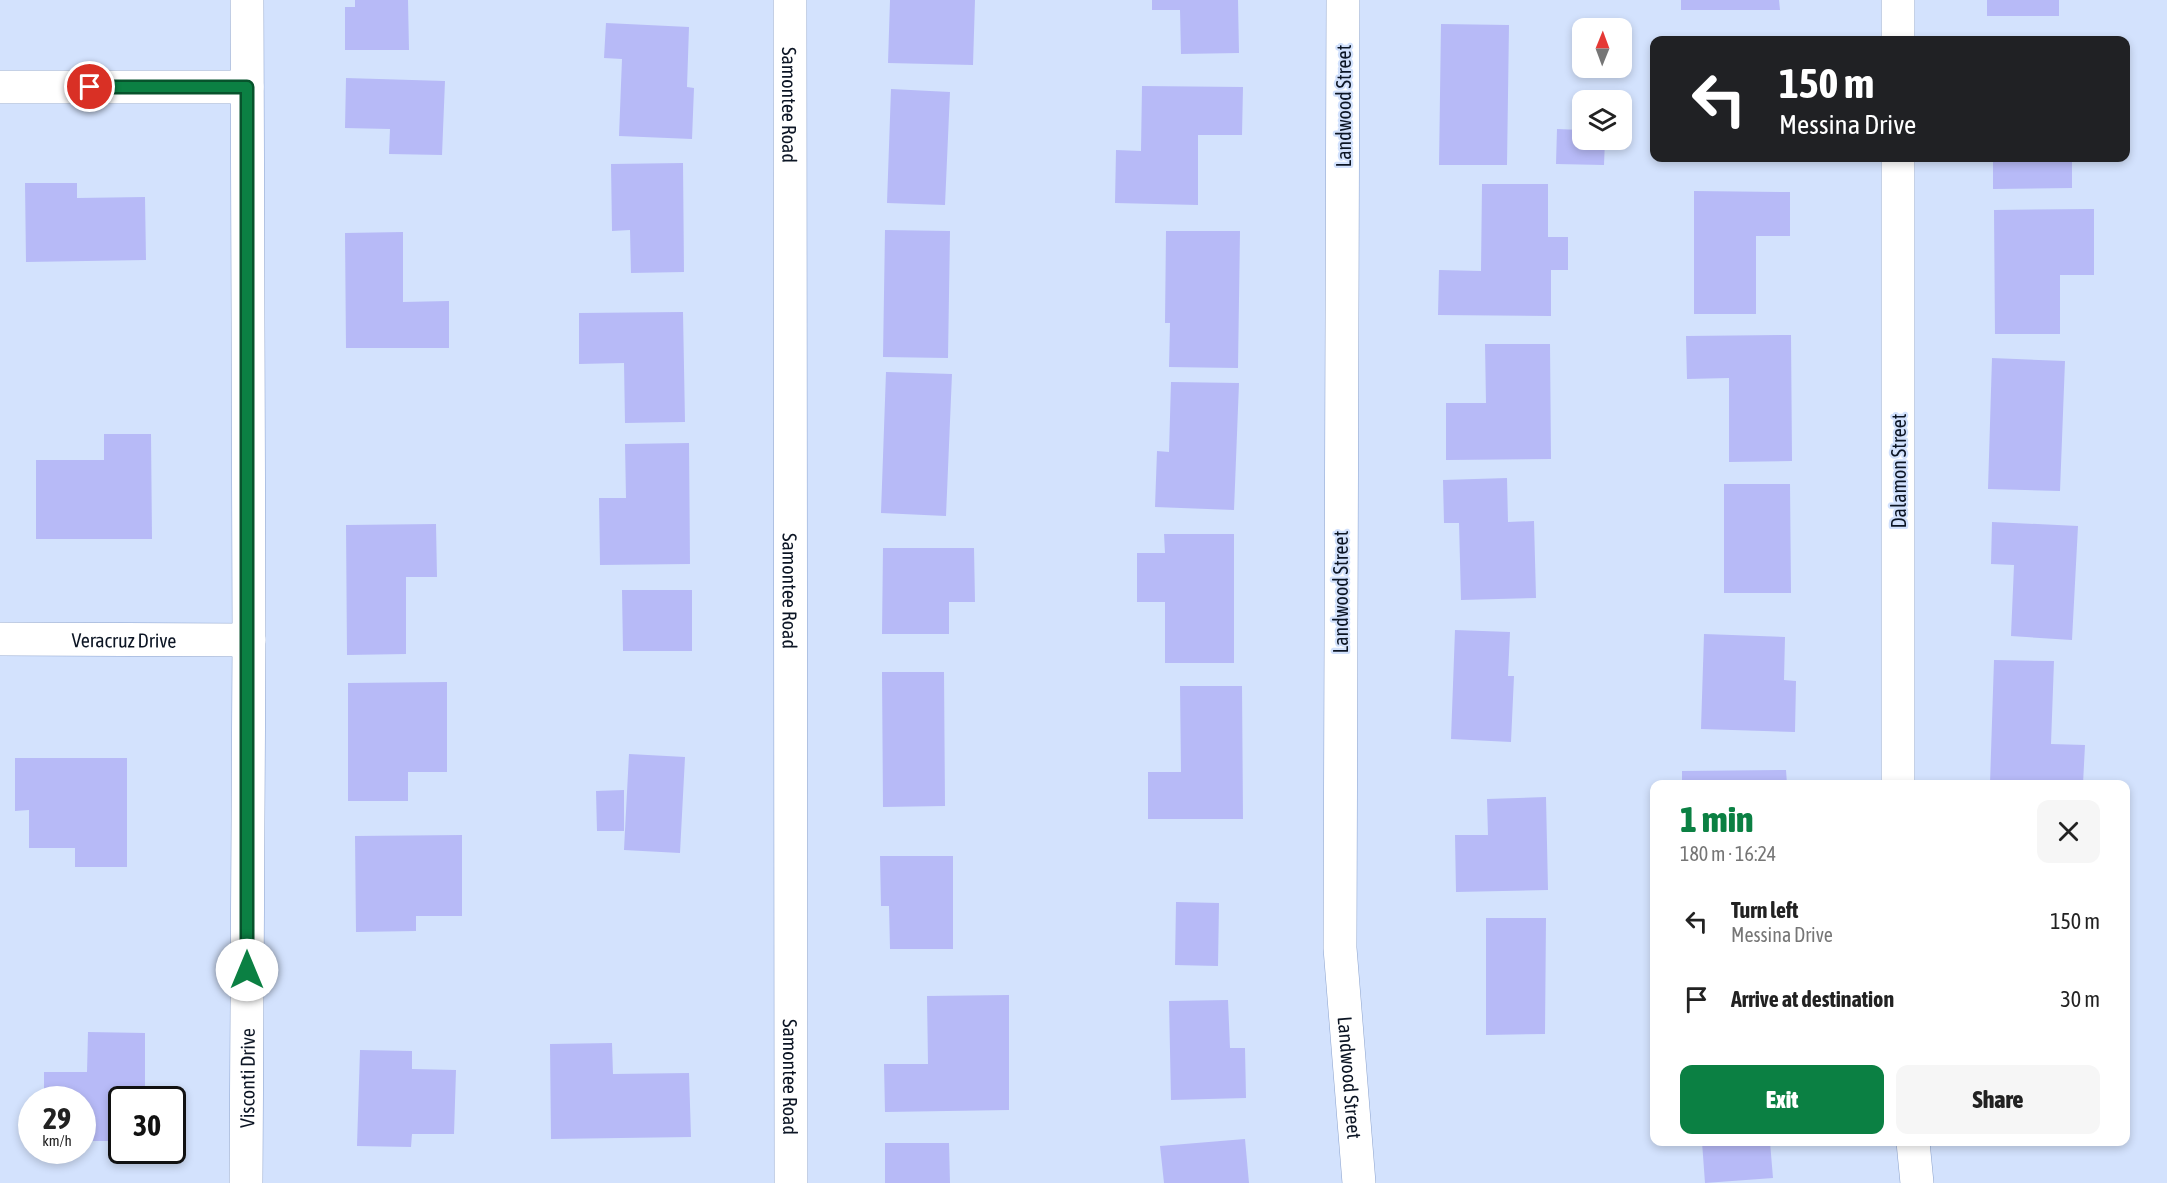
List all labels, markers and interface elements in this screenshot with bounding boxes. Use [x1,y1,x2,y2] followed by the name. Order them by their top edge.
[1572,18,1632,78] north arrow
[1572,18,1632,150] map controls
[1332,44,1355,167] street label: Landwood Street
[779,47,802,163] street label: Samontee Road
[1779,59,1874,107] text: 150 m
[1680,60,1758,138] icon: left
[64,61,115,112] pin
[73,70,106,103] icon: arrive
[1572,90,1632,150] button: layers
[1779,109,1916,140] text: Messina Drive
[1887,413,1910,529] street label: Dalamon Street
[1329,530,1352,653] street label: Landwood Street
[779,533,802,649] street label: Samontee Road
[72,628,176,651] street label: Veracruz Drive
[1680,798,1754,840] text: 1 min
[2037,800,2100,863] button: close
[1680,842,1776,865] text: 180 m · 16:24
[1731,897,1798,923] text: Turn left
[1680,905,1713,938] icon: left
[2050,908,2100,934] text: 150 m
[1731,923,1833,946] text: Messina Drive
[215,938,279,1002] position arrow
[1680,983,1713,1016] icon: arrive
[1731,986,1894,1012] text: Arrive at destination
[2060,986,2100,1012] text: 30 m
[1334,1015,1367,1140] street label: Landwood Street
[779,1019,802,1135] street label: Samontee Road
[235,1028,258,1128] street label: Visconti Drive
[1680,1065,1884,1134] button: Exit
[1896,1065,2100,1134] button: Share
[108,1086,186,1164] speed limit sign: 30
[43,1101,71,1135] text: 29
[42,1132,72,1149] text: km/h

